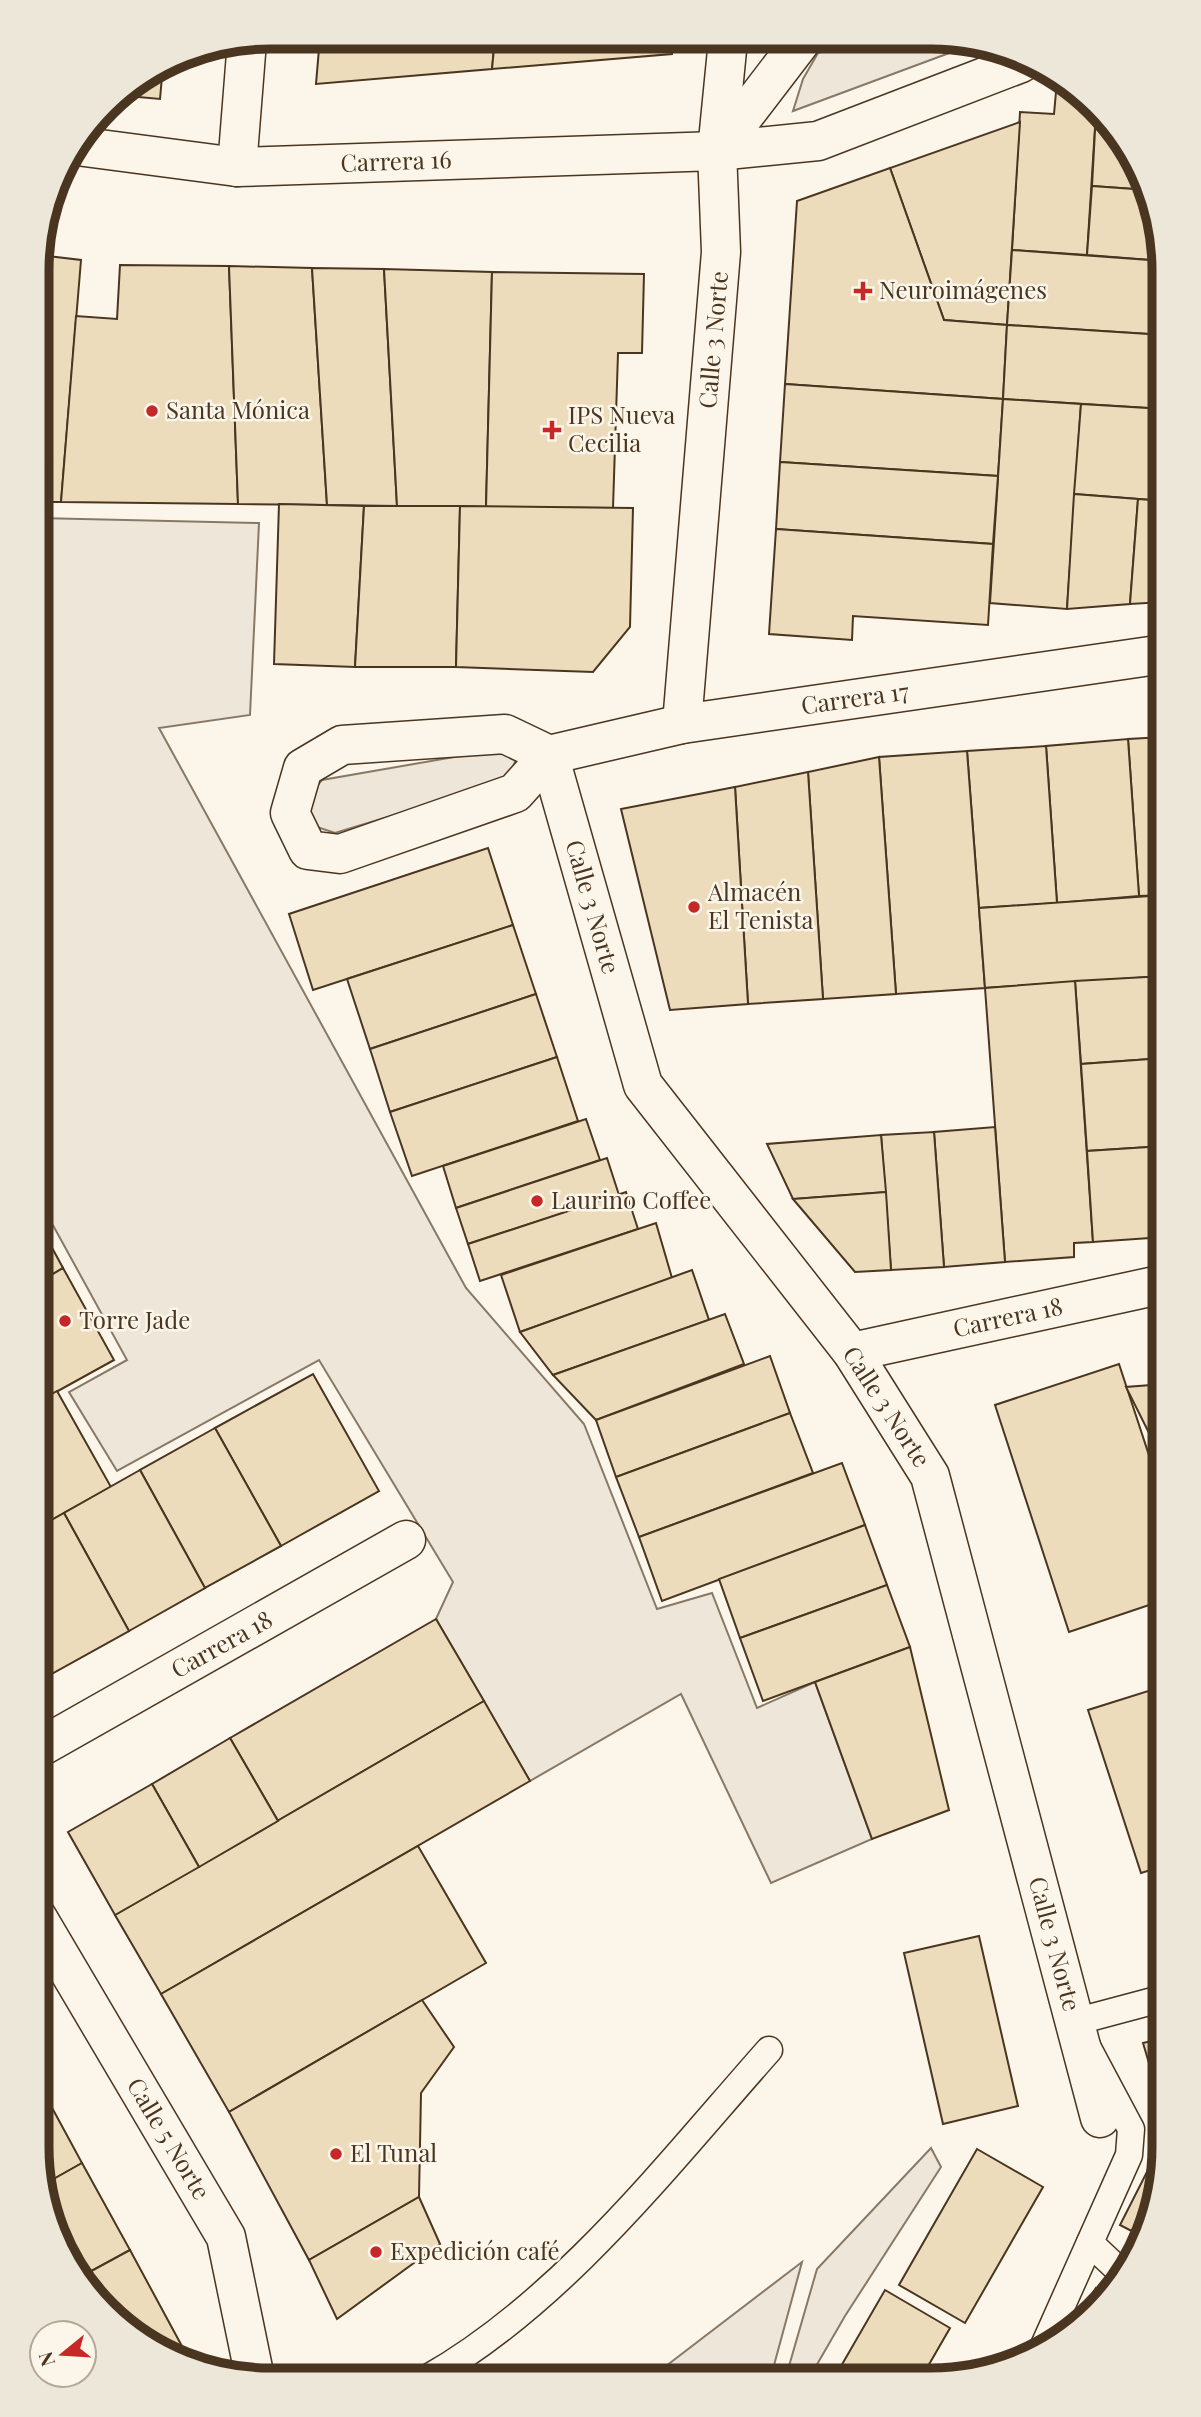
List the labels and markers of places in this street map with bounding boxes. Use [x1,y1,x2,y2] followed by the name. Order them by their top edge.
[879,273,1047,305] place label: Neuroimágenes
[853,281,873,301] marker: Neuroimágenes
[166,393,310,425] place label: Santa Mónica
[568,398,675,458] place label: IPS Nueva Cecilia
[144,403,160,419] marker: Santa Mónica
[542,420,562,440] marker: IPS Nueva Cecilia
[707,875,813,935] place label: Almacén El Tenista
[686,899,702,915] marker: Almacén El Tenista
[551,1183,711,1215] place label: Laurino Coffee
[529,1193,545,1209] marker: Laurino Coffee
[79,1303,190,1335] place label: Torre Jade
[57,1313,73,1329] marker: Torre Jade
[350,2136,437,2168] place label: El Tunal
[328,2146,344,2162] marker: El Tunal
[390,2234,560,2266] place label: Expedición café
[368,2244,384,2260] marker: Expedición café

